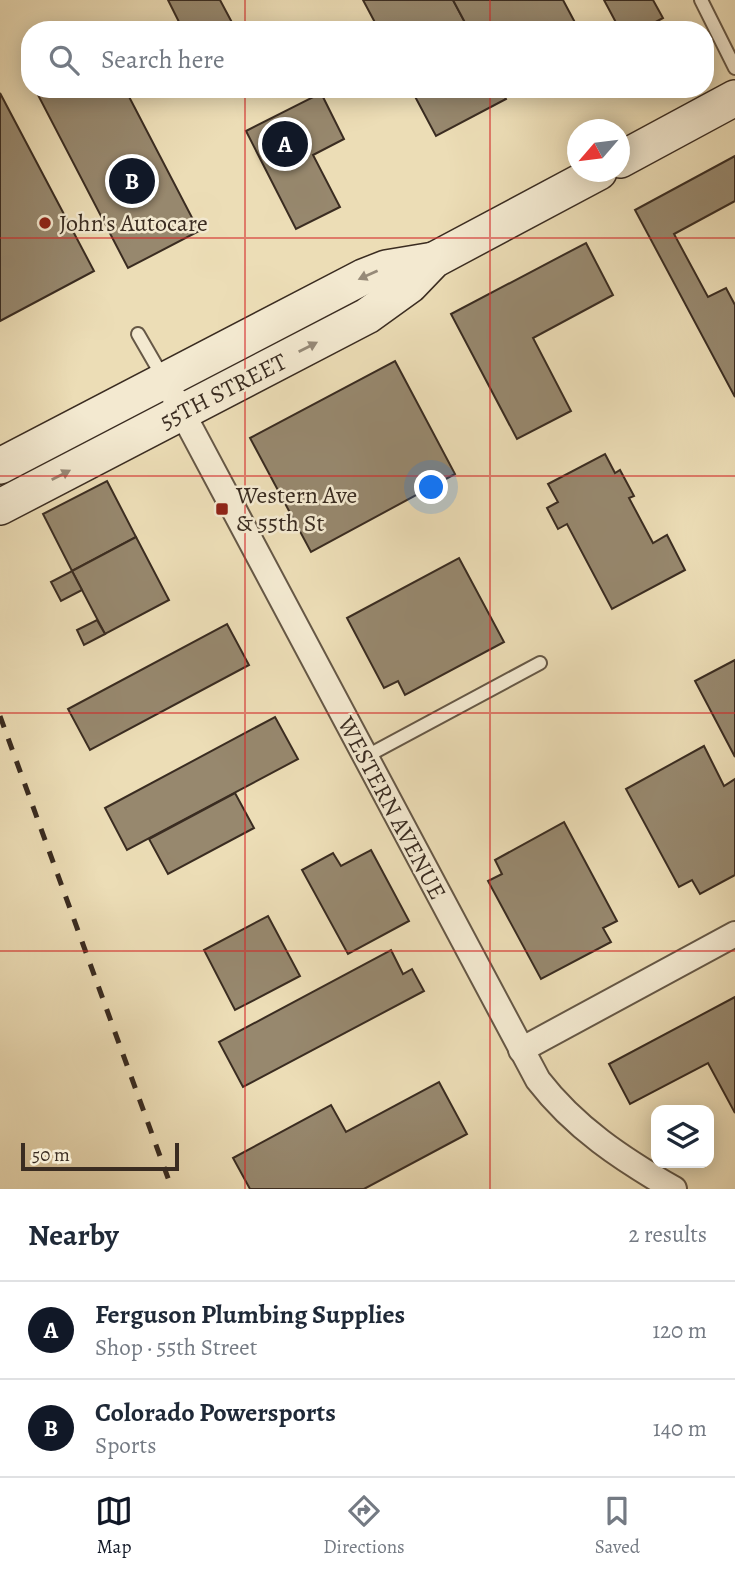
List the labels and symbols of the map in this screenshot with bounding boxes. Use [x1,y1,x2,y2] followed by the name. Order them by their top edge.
[262,118,308,170] pin: A
[567,119,630,182] north arrow
[109,155,155,207] pin: B
[59,207,208,239] place label: John's Autocare
[37,215,53,231] marker: John's Autocare
[358,269,378,281] one-way arrow
[298,342,318,354] one-way arrow
[154,345,292,437] street label: 55TH STREET
[51,470,71,481] one-way arrow
[414,470,448,504] your location
[235,479,357,539] place label: Western Ave & 55th St
[214,501,230,517] marker: Western Ave & 55th St
[330,710,454,905] street label: WESTERN AVENUE
[21,1140,178,1172] scale bar

